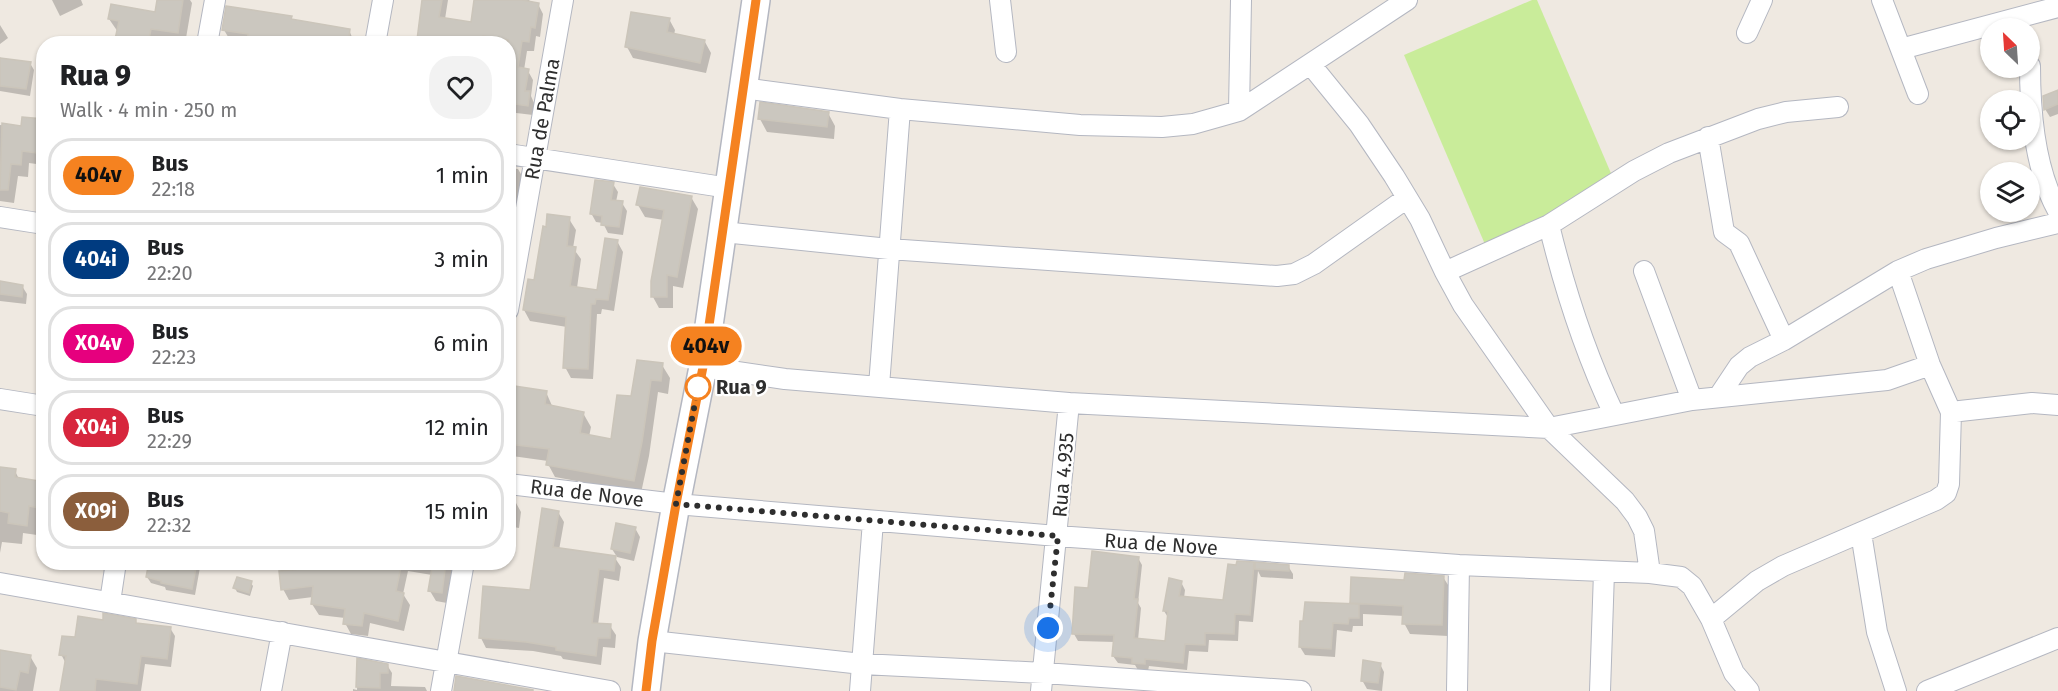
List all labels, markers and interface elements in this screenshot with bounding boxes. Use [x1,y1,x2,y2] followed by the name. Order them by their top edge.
[1980,18,2040,78] north arrow
[1980,18,2040,222] map controls
[429,56,492,119] button: heart
[519,56,565,182] street label: Rua de Palma
[60,59,131,92] text: Rua 9
[1980,90,2040,150] button: locate
[60,98,237,122] text: Walk · 4 min · 250 m
[152,150,188,177] text: Bus
[75,162,122,188] text: 404v
[436,162,489,189] text: 1 min
[1980,162,2040,222] button: layers
[152,177,195,201] text: 22:18
[147,234,184,261] text: Bus
[75,246,117,272] text: 404i
[434,246,489,273] text: 3 min
[147,261,193,285] text: 22:20
[152,318,189,345] text: Bus
[664,326,748,366] line badge: 404v
[75,330,122,356] text: X04v
[433,330,489,357] text: 6 min
[683,333,729,359] text: 404v
[152,345,196,369] text: 22:23
[685,374,711,400] marker: Rua 9
[716,375,767,399] place label: Rua 9
[147,402,184,429] text: Bus
[75,414,117,440] text: X04i
[425,414,489,441] text: 12 min
[147,429,192,453] text: 22:29
[1047,432,1079,518] street label: Rua 4.935
[529,474,645,512] street label: Rua de Nove
[147,486,184,513] text: Bus
[75,498,117,524] text: X09i
[425,498,489,525] text: 15 min
[147,513,191,537] text: 22:32
[1103,528,1219,560] street label: Rua de Nove
[1033,613,1063,643] your location

